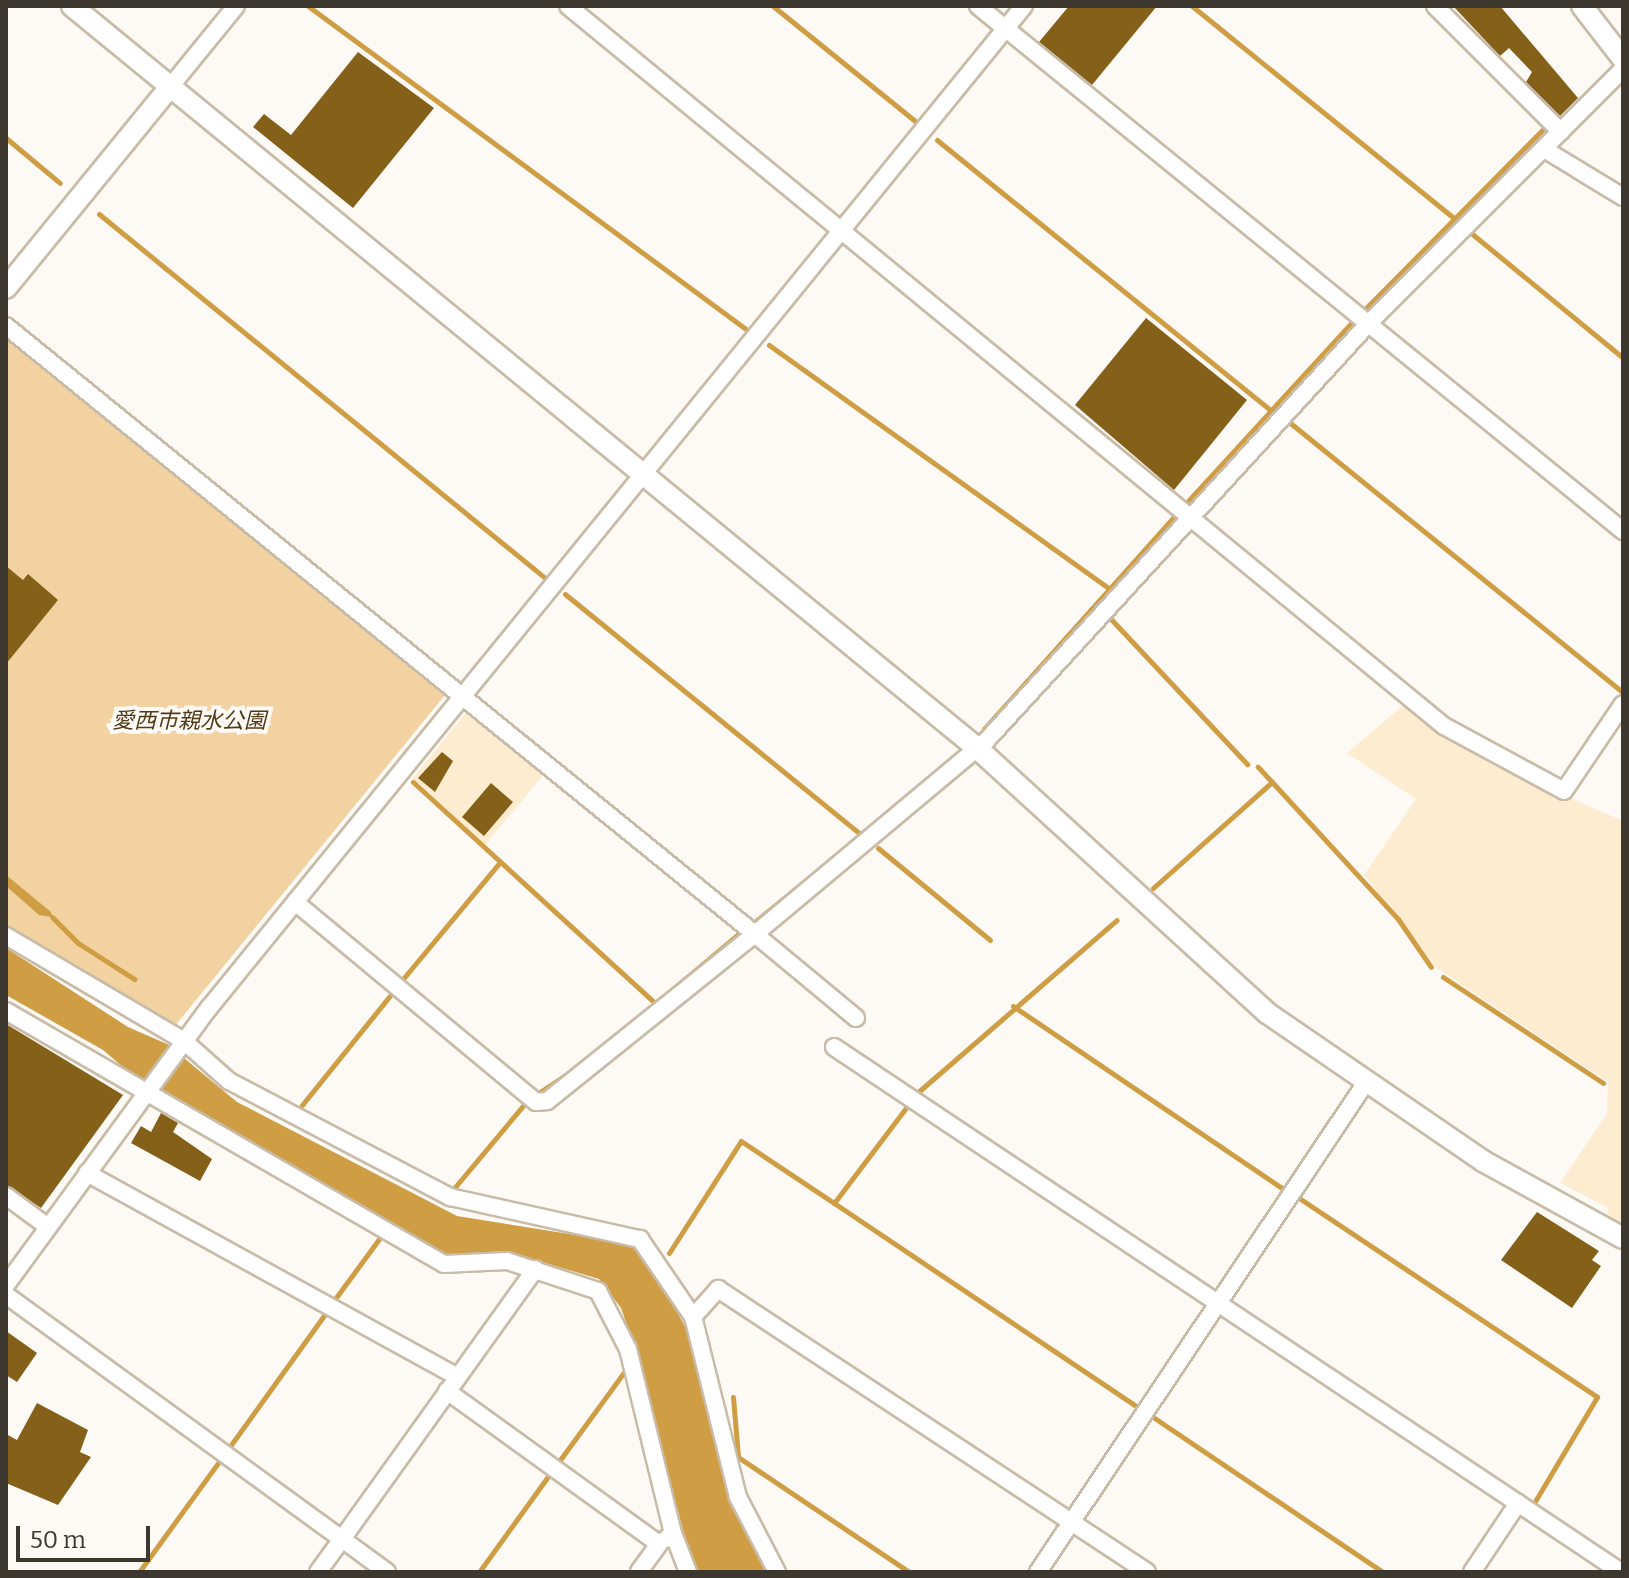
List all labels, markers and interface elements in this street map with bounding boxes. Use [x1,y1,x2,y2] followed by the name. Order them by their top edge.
[112,708,266,734] park label: 愛西市親水公園
[20,1510,154,1560] scale bar
[30,1526,86,1554] text: 50 m

